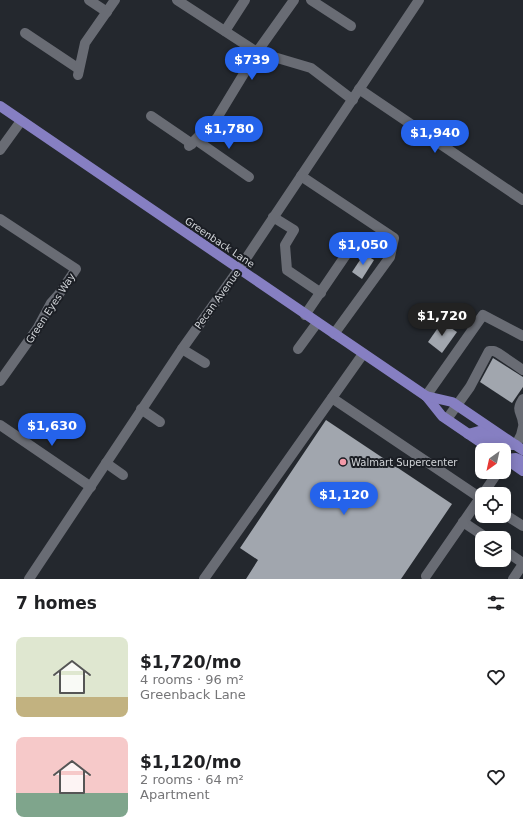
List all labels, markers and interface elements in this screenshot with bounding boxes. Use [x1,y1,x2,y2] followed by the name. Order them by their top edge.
[228,47,276,81] pin: $739
[234,52,270,67] text: $739
[196,116,262,150] pin: $1,780
[402,120,468,154] pin: $1,940
[204,121,254,136] text: $1,780
[410,125,460,140] text: $1,940
[183,215,257,270] street label: Greenback Lane
[330,232,396,266] pin: $1,050
[338,237,388,252] text: $1,050
[192,268,242,331] street label: Pecan Avenue
[24,271,77,345] street label: Green Eyes Way
[409,303,475,337] pin: $1,720
[417,308,467,323] text: $1,720
[19,413,85,447] pin: $1,630
[27,418,77,433] text: $1,630
[475,443,511,479] north arrow
[475,443,511,567] map controls
[338,457,348,467] marker: Walmart Supercenter
[351,457,458,468] place label: Walmart Supercenter
[311,482,377,516] pin: $1,120
[319,487,369,502] text: $1,120
[475,487,511,523] button: locate
[475,531,511,567] button: layers
[485,592,507,614] icon: filters
[16,593,97,613] text: 7 homes
[140,652,241,672] text: $1,720/mo
[48,653,96,701] icon: home
[485,666,507,688] icon: heart
[140,672,244,687] text: 4 rooms · 96 m²
[140,687,246,702] text: Greenback Lane
[140,752,241,772] text: $1,120/mo
[48,753,96,801] icon: home
[485,766,507,788] icon: heart
[140,772,244,787] text: 2 rooms · 64 m²
[140,787,210,802] text: Apartment

